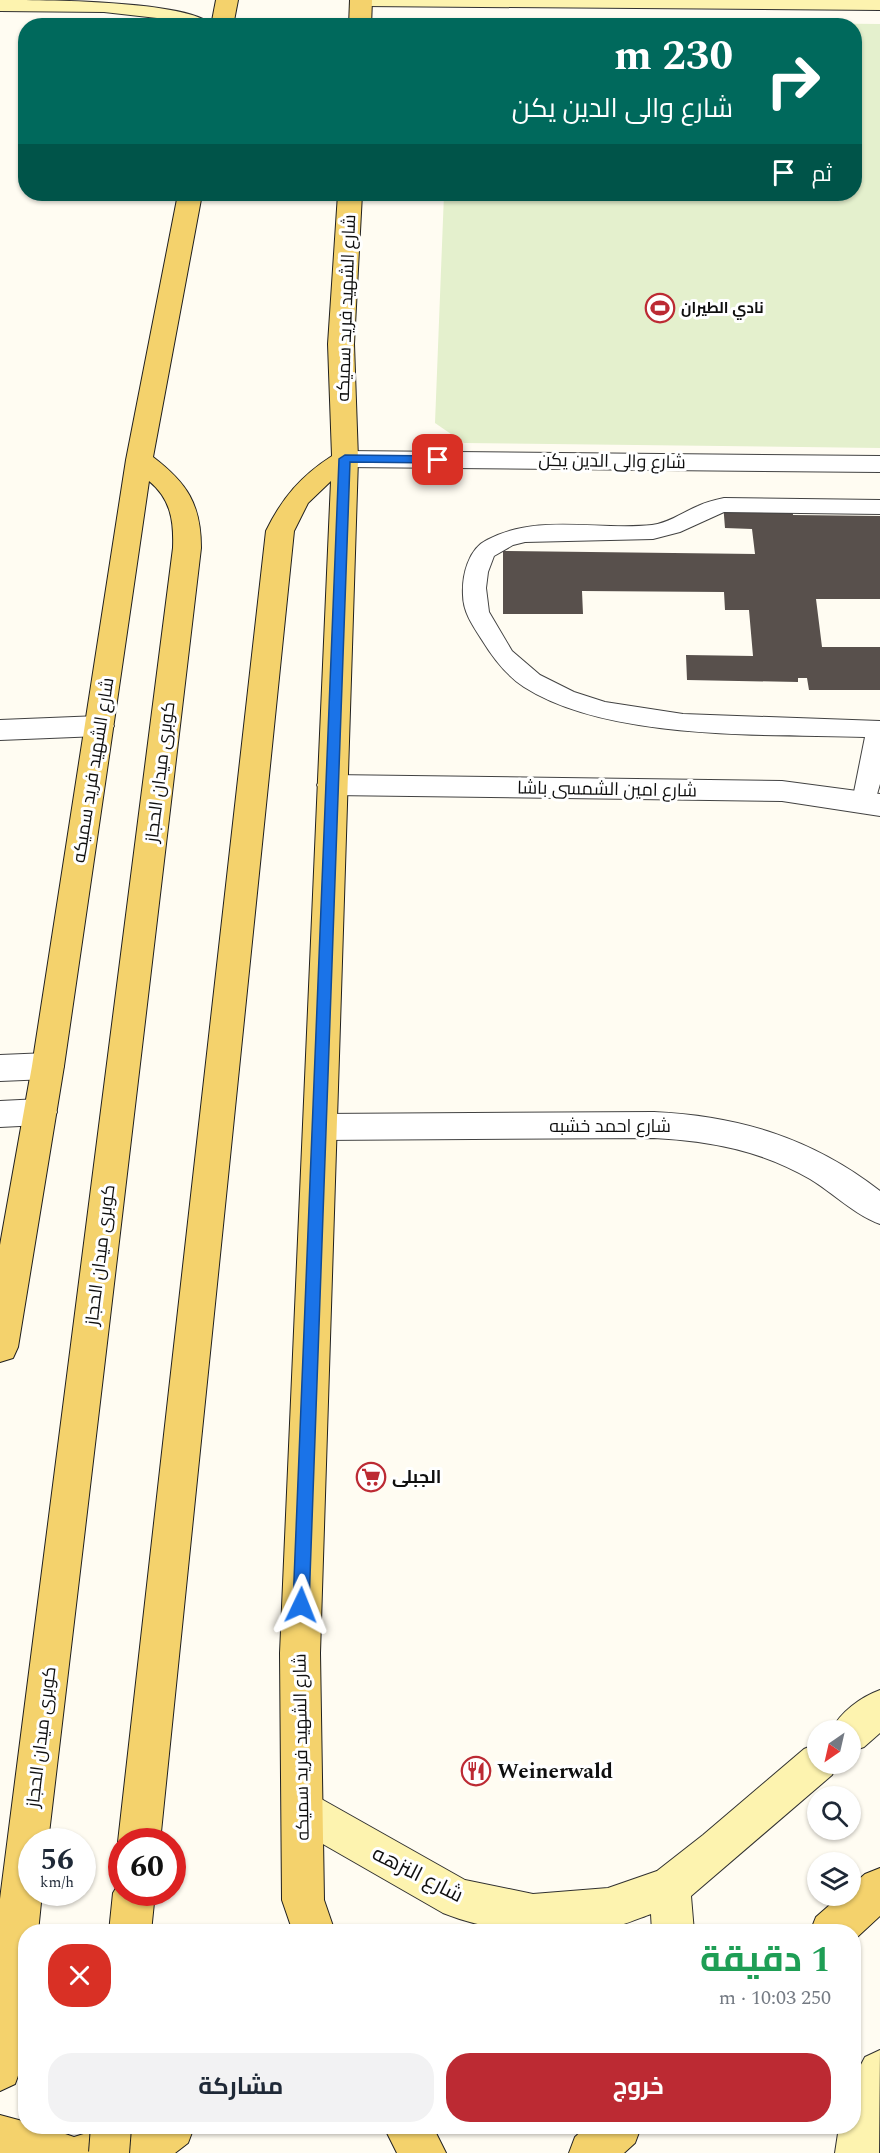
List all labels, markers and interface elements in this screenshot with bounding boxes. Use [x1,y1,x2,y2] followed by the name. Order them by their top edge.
[614,25,733,88] text: 230 m
[754,42,832,120] icon: right
[512,88,733,130] text: شارع والى الدين يكن
[767,156,800,189] icon: arrive
[812,158,832,191] text: ثم
[330,214,363,402] street label: شارع الشهيد فريد سميكه
[644,292,676,324] sports icon: نادي الطيران
[681,297,764,320] place label: نادي الطيران
[412,434,463,485] pin
[421,443,454,476] icon: arrive
[538,447,686,476] street label: شارع والى الدين يكن
[66,676,121,865] street label: شارع الشهيد فريد سميكه
[138,700,183,845] street label: كوبرى ميدان الحجاز
[517,774,697,805] street label: شارع امين الشمسى باشا
[549,1113,671,1140] street label: شارع احمد خشبه
[78,1183,123,1328] street label: كوبرى ميدان الحجاز
[355,1461,387,1493] supermarket icon: الجبلى
[392,1464,441,1491] place label: الجبلى
[269,1573,333,1637] position arrow
[286,1653,317,1841] street label: شارع الشهيد فريد سميكه
[19,1665,64,1810] street label: كوبرى ميدان الحجاز
[807,1720,861,1774] north arrow
[807,1720,861,1906] map controls
[460,1755,492,1787] restaurant icon: Weinerwald
[497,1756,613,1788] place label: Weinerwald
[807,1786,861,1840] button: search
[108,1828,186,1906] speed limit sign: 60
[40,1837,74,1883] text: 56
[366,1838,469,1912] street label: شارع النزهه
[807,1852,861,1906] button: layers
[40,1871,74,1894] text: km/h
[700,1933,831,1988] text: 1 دقيقة
[48,1944,111,2007] button: close
[719,1983,831,2013] text: 250 m · 10:03
[48,2053,434,2122] button: مشاركة
[446,2053,831,2122] button: خروج

